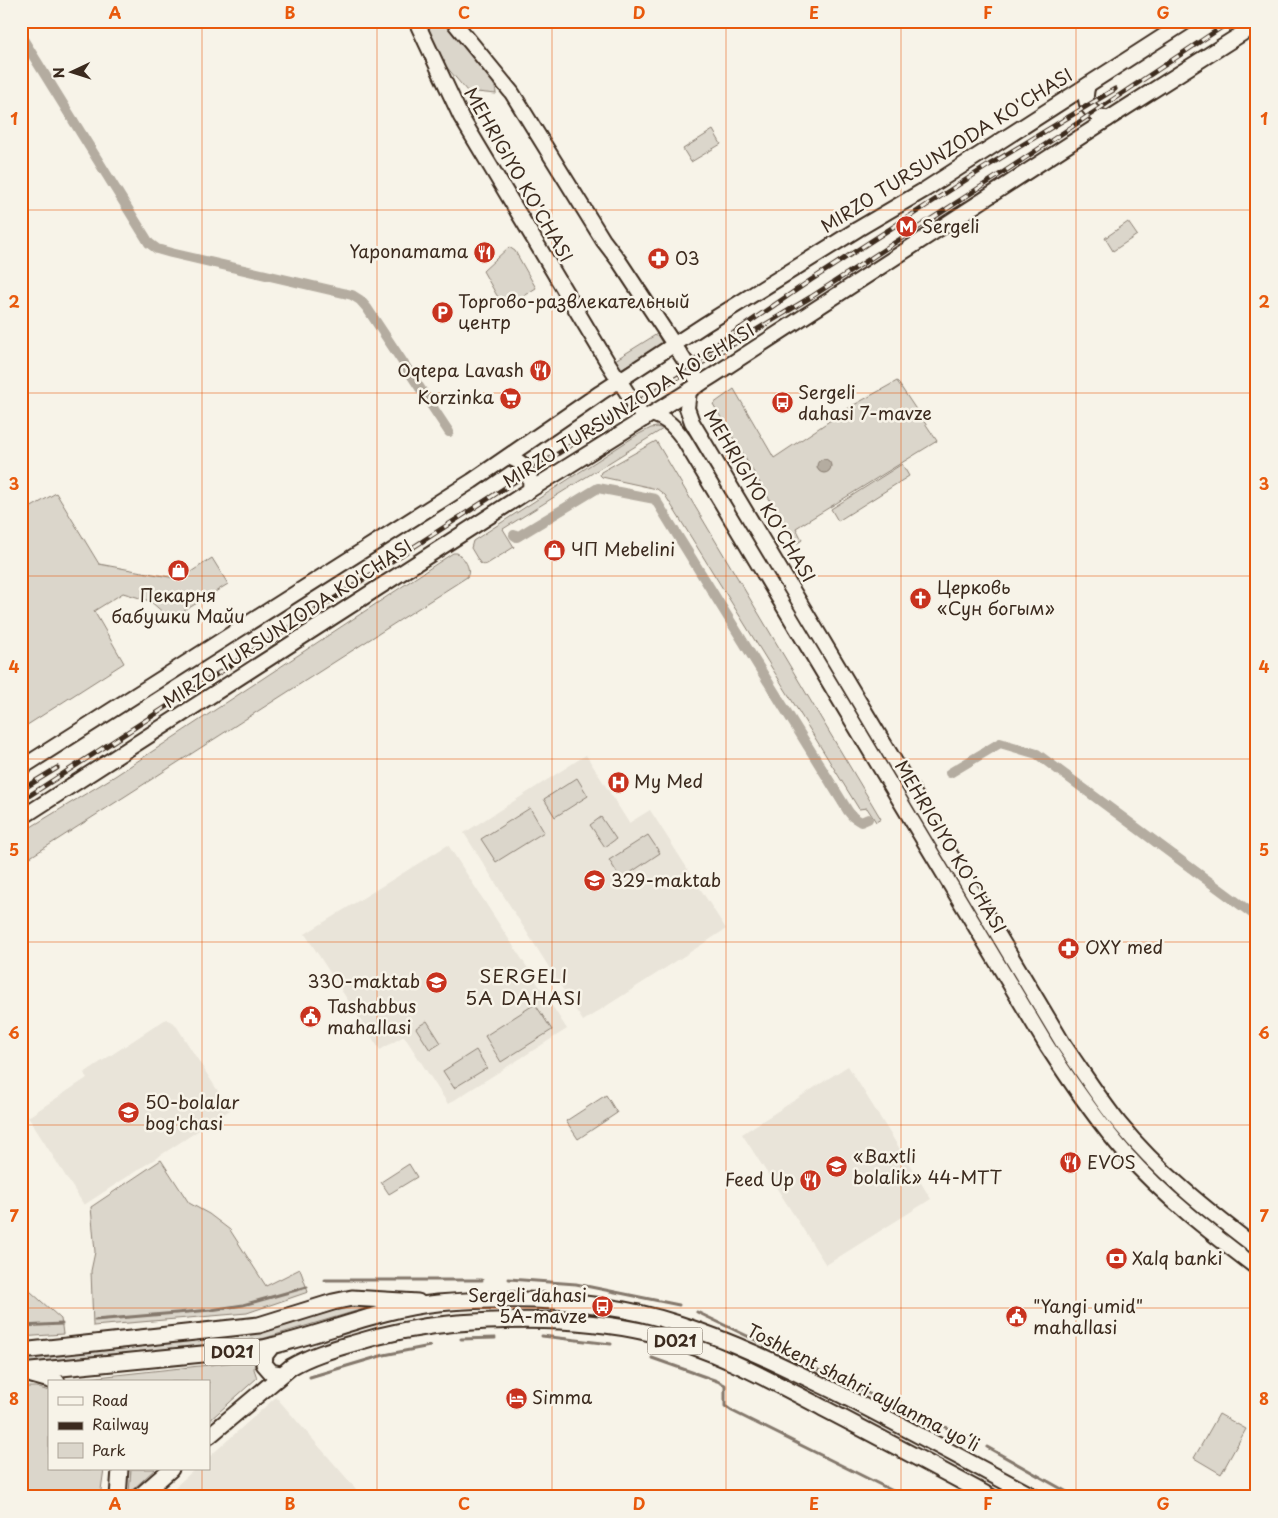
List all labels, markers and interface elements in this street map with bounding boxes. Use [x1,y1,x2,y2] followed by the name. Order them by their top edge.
[109,0,122,24] text: A
[285,0,296,24] text: B
[458,0,470,24] text: C
[633,0,645,24] text: D
[809,0,819,24] text: E
[983,0,993,24] text: F
[1156,0,1170,24] text: G
[48,48,98,98] north arrow
[815,61,1077,239] street label: MIRZO TURSUNZODA KO'CHASI
[48,67,69,79] text: N
[458,82,580,267] street label: MEHRIGIYO KO'CHASI
[10,106,18,130] text: 1
[1260,106,1268,130] text: 1
[922,212,980,239] place label: Sergeli
[894,215,918,239] metro station icon: Sergeli
[349,237,469,264] place label: Yaponamama
[472,240,496,264] restaurant icon: Yaponamama
[675,244,700,271] place label: 03
[647,247,671,271] pharmacy icon: 03
[458,287,690,335] place label: Торгово-развлекательный центр
[8,289,20,313] text: 2
[1258,289,1270,313] text: 2
[430,300,454,324] parking icon: Торгово-развлекательный центр
[497,316,759,494] street label: MIRZO TURSUNZODA KO'CHASI
[397,356,524,383] place label: Oqtepa Lavash
[528,359,552,383] restaurant icon: Oqtepa Lavash
[798,378,932,426] place label: Sergeli dahasi 7-mavze
[417,383,495,410] place label: Korzinka
[498,386,522,410] supermarket icon: Korzinka
[770,391,794,415] bus stop icon: Sergeli dahasi 7-mavze
[698,403,823,587] street label: MEHRIGIYO KO'CHASI
[9,471,19,495] text: 3
[1259,471,1269,495] text: 3
[157,532,417,714] street label: MIRZO TURSUNZODA KO'CHASI
[571,535,675,562] place label: ЧП Mebelini
[543,538,567,562] shop icon: ЧП Mebelini
[166,559,190,583] shop icon: Пекарня бабушки Майи
[937,573,1055,621] place label: Церковь «Сун богым»
[111,581,245,629] place label: Пекарня бабушки Майи
[909,586,933,610] church icon: Церковь «Сун богым»
[9,654,20,678] text: 4
[1259,654,1270,678] text: 4
[889,754,1014,938] street label: MEHRIGIYO KO'CHASI
[634,767,703,794] place label: My Med
[606,770,630,794] hospital icon: My Med
[9,837,19,861] text: 5
[1259,837,1269,861] text: 5
[611,866,721,893] place label: 329-maktab
[583,869,607,893] school or university icon: 329-maktab
[1085,933,1163,960] place label: OXY med
[1057,936,1081,960] pharmacy icon: OXY med
[465,961,583,1011] district label: SERGELI 5A DAHASI
[307,967,420,994] place label: 330-maktab
[424,970,448,994] school or university icon: 330-maktab
[327,992,416,1040] place label: Tashabbus mahallasi
[299,1005,323,1029] public building icon: Tashabbus mahallasi
[8,1020,20,1044] text: 6
[1258,1020,1270,1044] text: 6
[145,1088,240,1136] place label: 50-bolalar bog'chasi
[117,1101,141,1125] school or university icon: 50-bolalar bog'chasi
[853,1142,1002,1190] place label: «Baxtli bolalik» 44-MTT
[1087,1148,1136,1175] place label: EVOS
[1059,1151,1083,1175] restaurant icon: EVOS
[825,1155,849,1179] school or university icon: «Baxtli bolalik» 44-MTT
[725,1165,794,1192] place label: Feed Up
[798,1168,822,1192] restaurant icon: Feed Up
[9,1203,19,1227] text: 7
[1259,1203,1269,1227] text: 7
[1132,1244,1223,1271] place label: Xalq banki
[1104,1247,1128,1271] bank icon: Xalq banki
[468,1281,587,1329] place label: Sergeli dahasi 5A-mavze
[1033,1292,1143,1340] place label: "Yangi umid" mahallasi
[591,1294,615,1318] bus stop icon: Sergeli dahasi 5A-mavze
[1005,1305,1029,1329] public building icon: "Yangi umid" mahallasi
[742,1316,985,1457] street label: Toshkent shahri aylanma yoʻli
[648,1328,702,1354] road number: D021
[204,1338,260,1365] road number: D021
[48,1380,210,1470] legend
[532,1383,593,1410] place label: Simma
[9,1386,19,1410] text: 8
[504,1386,528,1410] hotel icon: Simma
[1259,1386,1269,1410] text: 8
[92,1388,128,1411] text: Road
[92,1412,149,1435] text: Railway
[92,1438,126,1461] text: Park
[109,1491,122,1515] text: A
[285,1491,296,1515] text: B
[458,1491,470,1515] text: C
[633,1491,645,1515] text: D
[809,1491,819,1515] text: E
[983,1491,993,1515] text: F
[1156,1491,1170,1515] text: G

